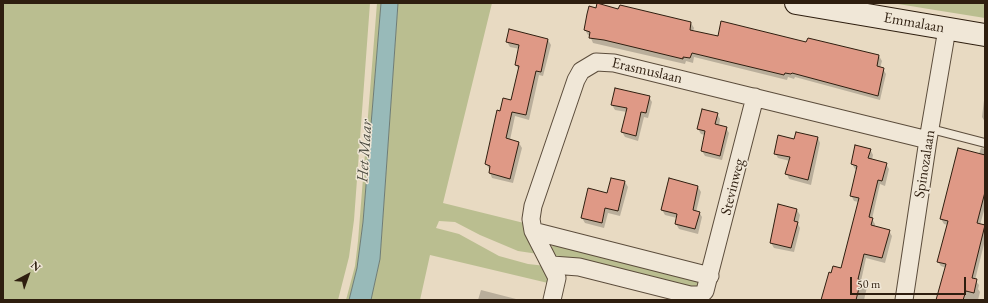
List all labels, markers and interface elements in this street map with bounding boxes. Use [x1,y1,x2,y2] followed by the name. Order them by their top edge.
[882,9,946,37] street label: Emmalaan
[610,54,684,88] street label: Erasmuslaan
[353,119,377,183] water label: Het Maar
[911,129,939,199] street label: Spinozalaan
[717,157,749,217] street label: Stevinweg
[8,255,48,295] north arrow
[28,258,44,274] text: N
[852,269,968,295] scale bar
[857,276,880,292] text: 50 m

